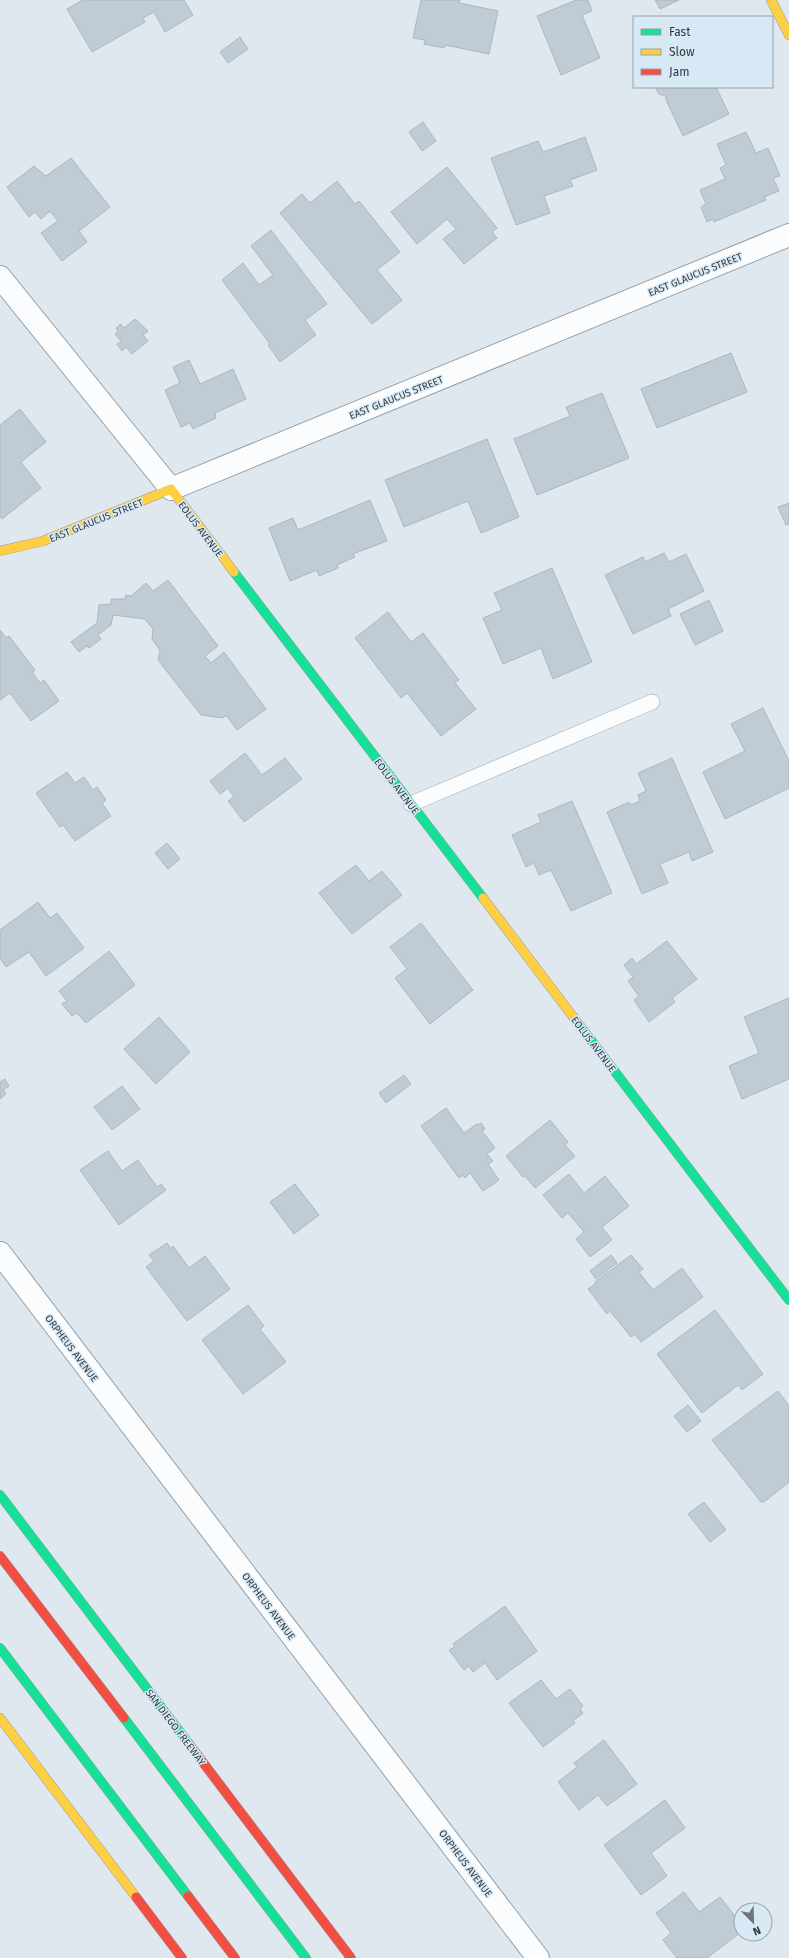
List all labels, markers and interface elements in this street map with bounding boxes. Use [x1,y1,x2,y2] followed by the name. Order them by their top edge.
[633,16,773,88] legend
[669,25,691,39] text: Fast
[669,45,695,59] text: Slow
[669,65,689,79] text: Jam
[647,250,745,299] street label: EAST GLAUCUS STREET
[348,373,446,422] street label: EAST GLAUCUS STREET
[48,496,146,545] street label: EAST GLAUCUS STREET
[175,499,225,560] street label: EOLUS AVENUE
[371,756,421,817] street label: EOLUS AVENUE
[568,1014,618,1075] street label: EOLUS AVENUE
[42,1313,100,1385] street label: ORPHEUS AVENUE
[239,1571,297,1643] street label: ORPHEUS AVENUE
[143,1687,208,1768] street label: SAN DIEGO FREEWAY
[436,1828,494,1900] street label: ORPHEUS AVENUE
[733,1902,773,1942] north arrow
[751,1923,763,1938] text: N

